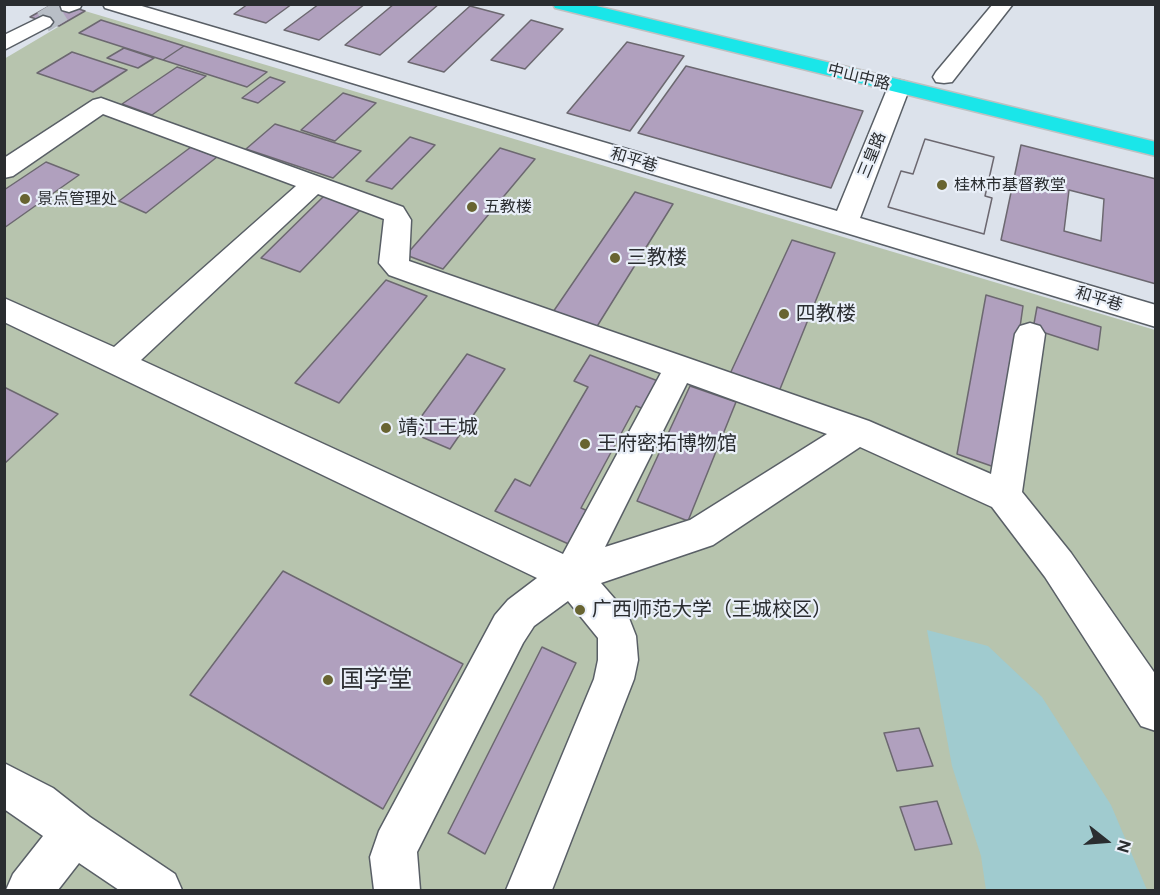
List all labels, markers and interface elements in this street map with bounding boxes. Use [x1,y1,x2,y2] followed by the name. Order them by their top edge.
[826,60,892,94] street label: 中山中路
[854,129,890,181] street label: 三皇路
[608,144,660,176] street label: 和平巷
[954,175,1066,195] place label: 桂林市基督教堂
[935,178,949,192] marker: 桂林市基督教堂
[37,189,117,209] place label: 景点管理处
[18,192,32,206] marker: 景点管理处
[484,197,532,217] place label: 五教楼
[465,200,479,214] marker: 五教楼
[627,246,687,270] place label: 三教楼
[608,251,622,265] marker: 三教楼
[1073,283,1125,315] street label: 和平巷
[796,302,856,326] place label: 四教楼
[777,307,791,321] marker: 四教楼
[398,416,478,440] place label: 靖江王城
[379,421,393,435] marker: 靖江王城
[597,432,737,456] place label: 王府密拓博物馆
[578,437,592,451] marker: 王府密拓博物馆
[592,598,832,622] place label: 广西师范大学（王城校区）
[573,603,587,617] marker: 广西师范大学（王城校区）
[340,666,412,694] place label: 国学堂
[321,673,335,687] marker: 国学堂
[1076,811,1136,871] north arrow
[1113,838,1135,855] text: N

